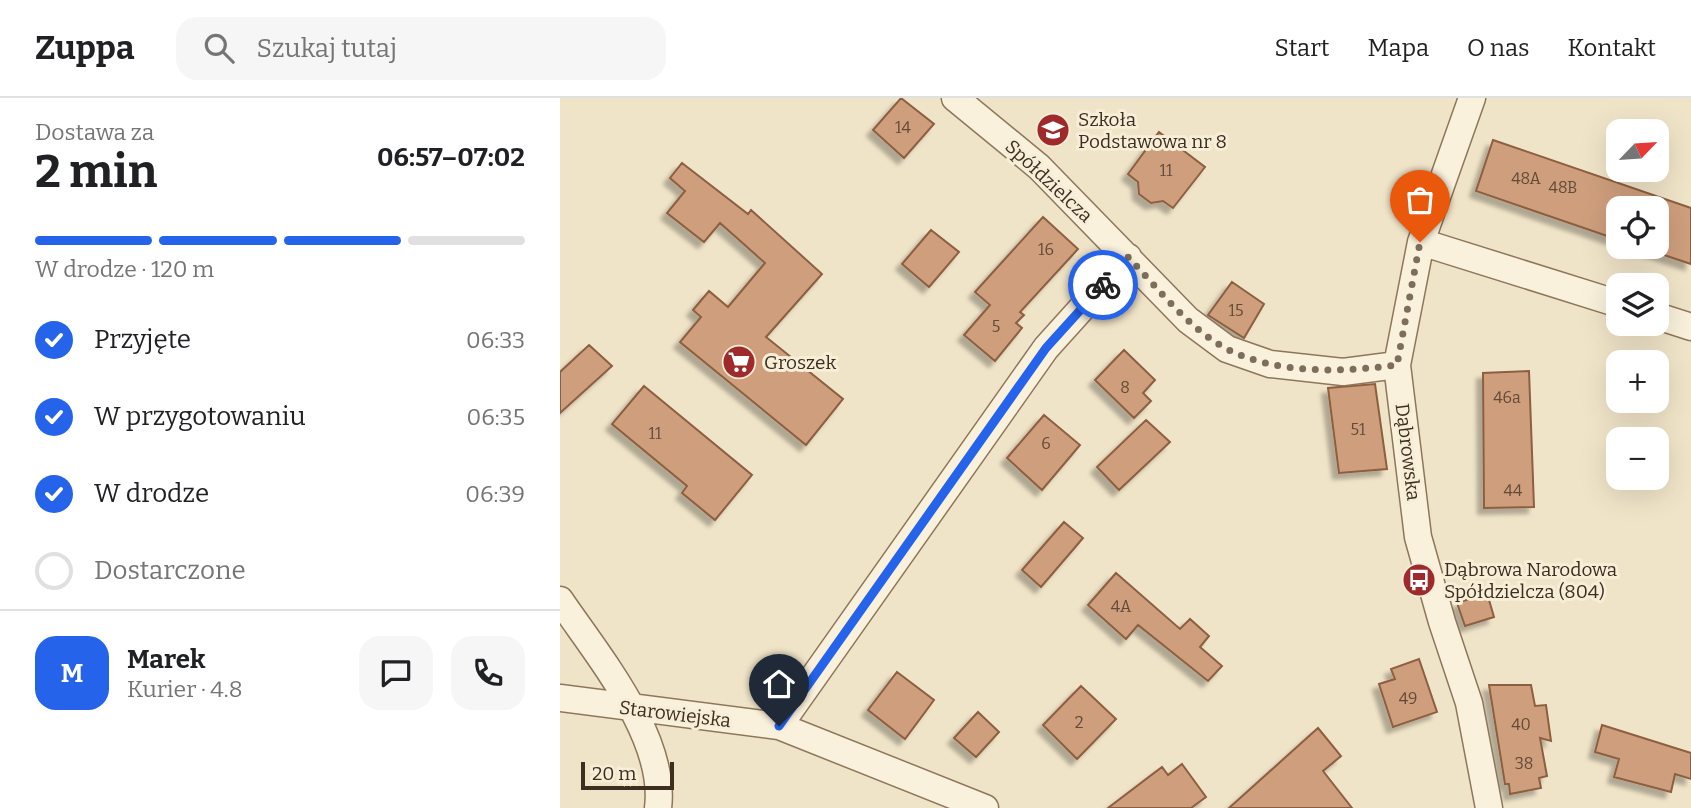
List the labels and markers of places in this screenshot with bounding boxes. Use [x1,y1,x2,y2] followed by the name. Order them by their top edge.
[1078,108,1227,153] place label: Szkoła Podstawowa nr 8
[1034,111,1072,149] school or university icon: Szkoła Podstawowa nr 8
[1390,170,1450,242] pin
[720,343,758,381] supermarket icon: Groszek
[764,351,837,374] place label: Groszek
[1444,558,1618,603] place label: Dąbrowa Narodowa Spółdzielcza (804)
[1400,561,1438,599] bus stop icon: Dąbrowa Narodowa Spółdzielcza (804)
[749,654,809,726] pin

